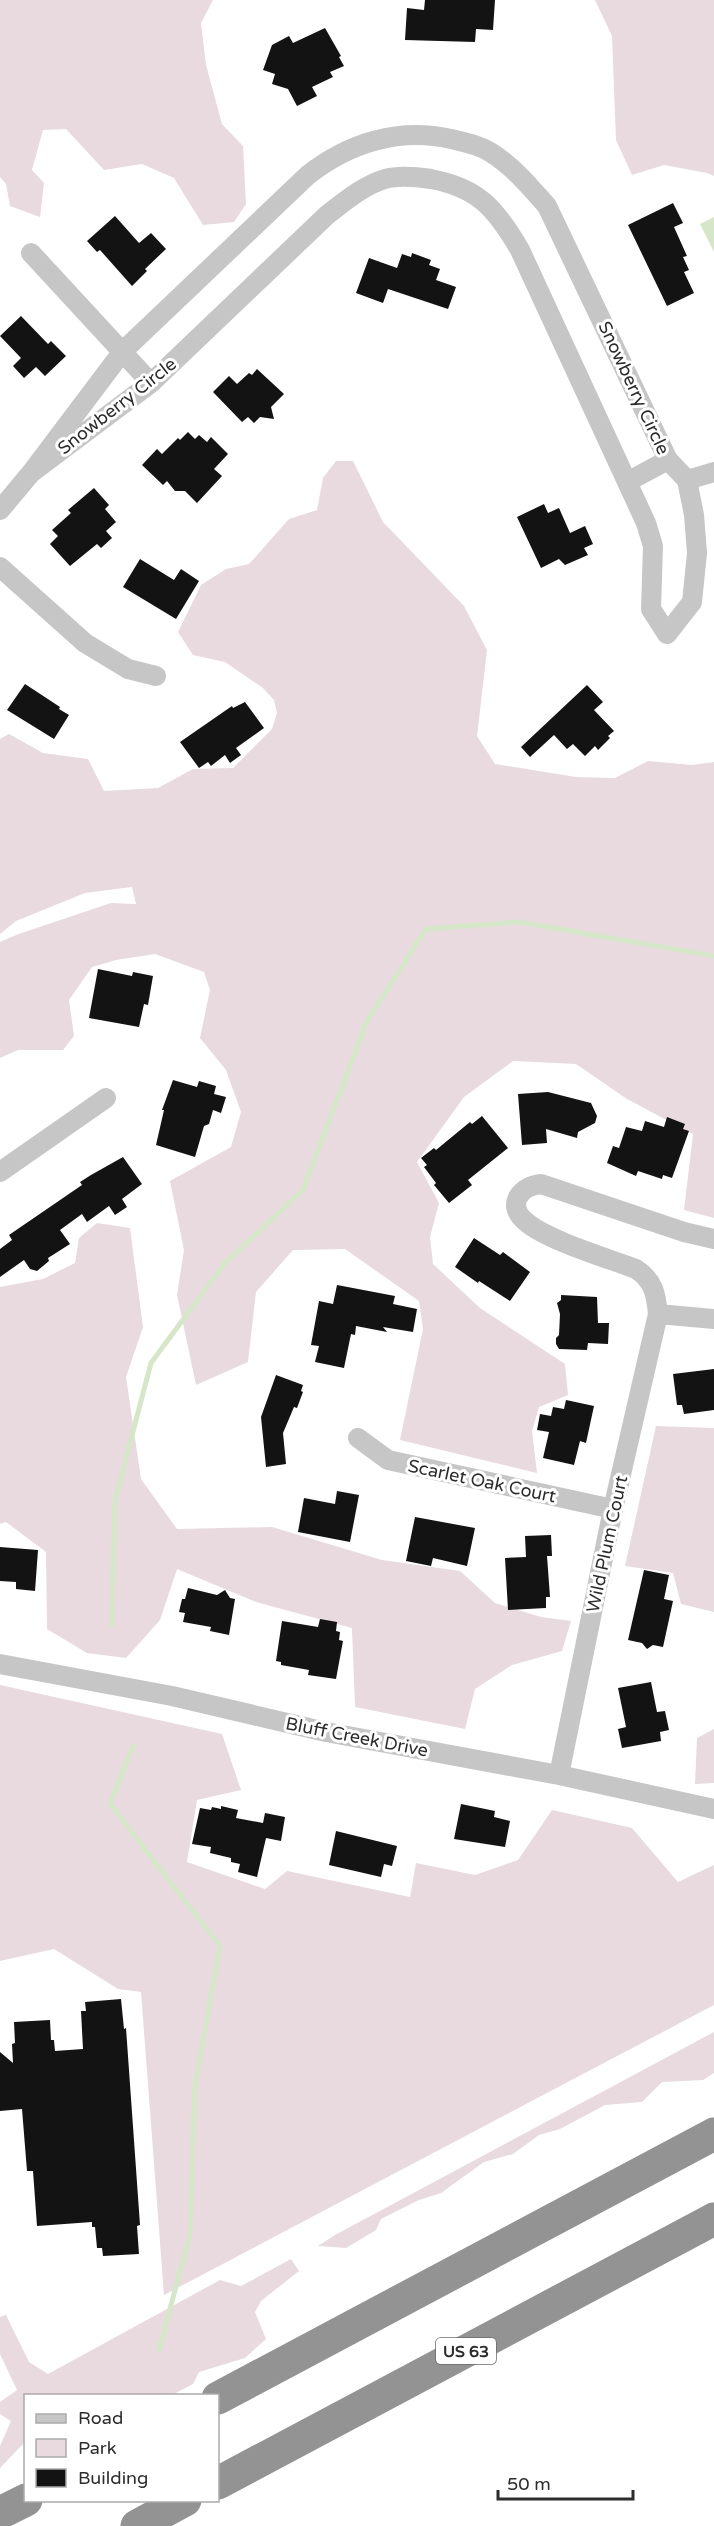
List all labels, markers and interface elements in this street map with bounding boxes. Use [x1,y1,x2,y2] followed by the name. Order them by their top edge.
[593,318,675,458] street label: Snowberry Circle
[53,353,181,459] street label: Snowberry Circle
[406,1455,558,1507] street label: Scarlet Oak Court
[582,1473,632,1615] street label: Wild Plum Court
[284,1712,430,1762] street label: Bluff Creek Drive
[436,2338,496,2364] road number: US 63
[24,2394,219,2502] legend
[78,2407,123,2429] text: Road
[78,2437,117,2459] text: Park
[498,2463,633,2501] scale bar
[78,2467,148,2489] text: Building
[507,2473,551,2495] text: 50 m

